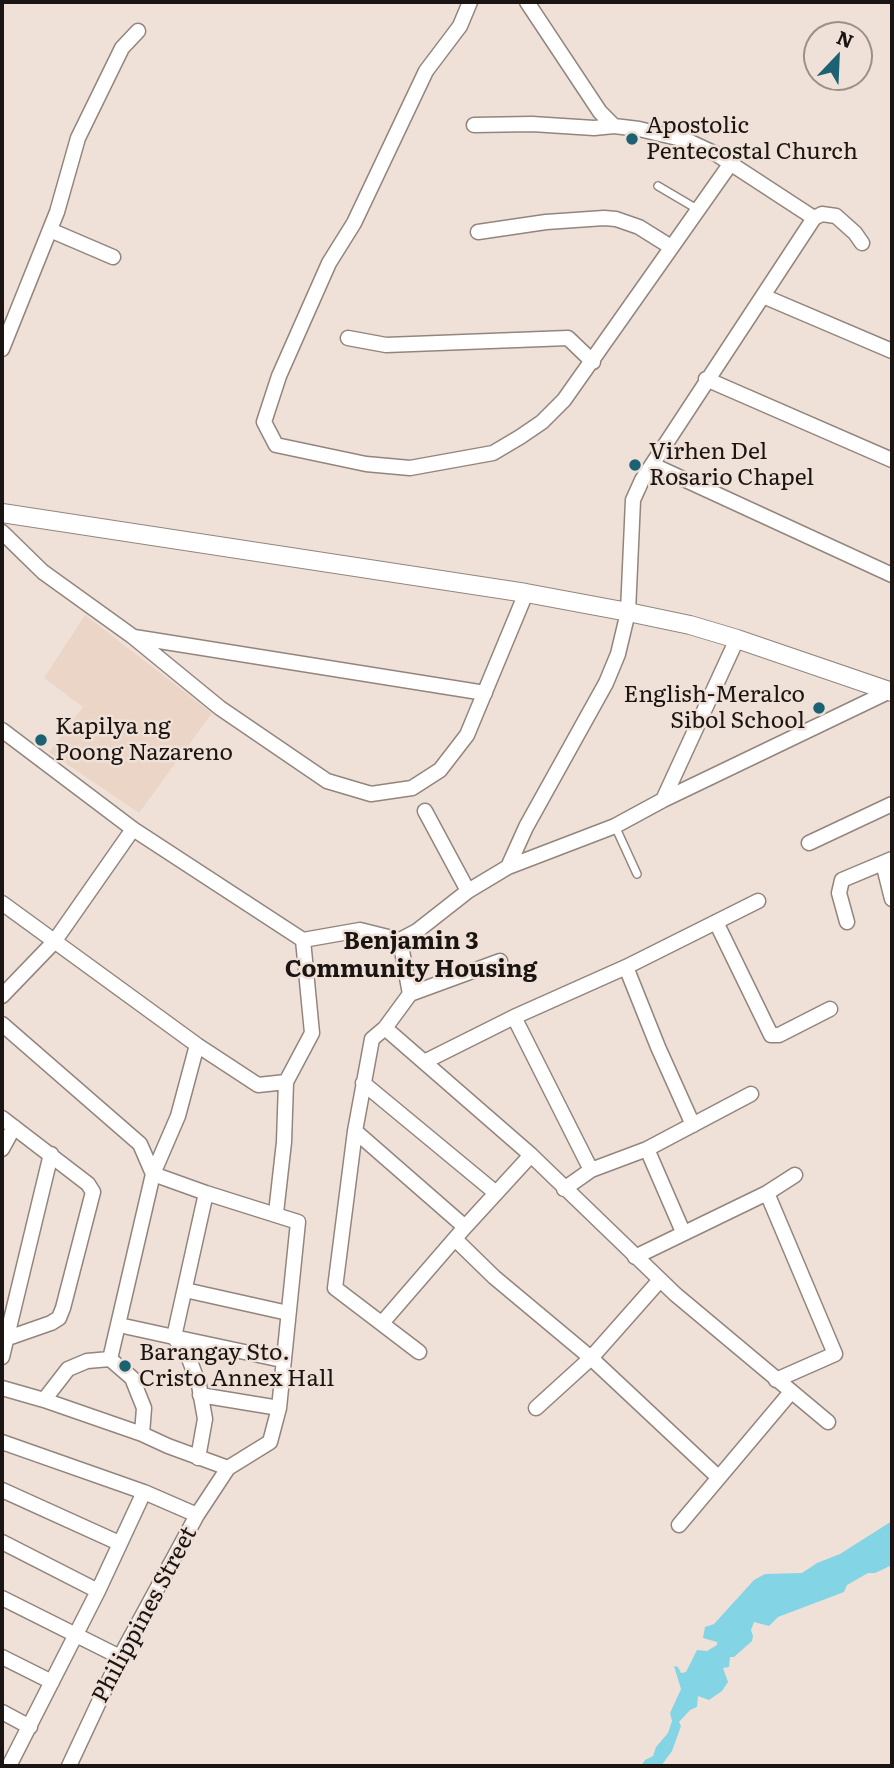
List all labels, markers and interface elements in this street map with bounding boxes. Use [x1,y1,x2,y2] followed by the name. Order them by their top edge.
[803,21,873,91] north arrow
[833,23,858,55] text: N
[646,112,858,166] place label: Apostolic Pentecostal Church
[624,131,640,147] marker: Apostolic Pentecostal Church
[649,438,814,492] place label: Virhen Del Rosario Chapel
[627,457,643,473] marker: Virhen Del Rosario Chapel
[623,681,805,735] place label: English-Meralco Sibol School
[811,700,827,716] marker: English-Meralco Sibol School
[55,713,233,767] place label: Kapilya ng Poong Nazareno
[33,732,49,748] marker: Kapilya ng Poong Nazareno
[285,928,537,984] district label: Benjamin 3 Community Housing
[139,1339,334,1393] place label: Barangay Sto. Cristo Annex Hall
[117,1358,133,1374] marker: Barangay Sto. Cristo Annex Hall
[87,1522,203,1708] street label: Philippines Street

